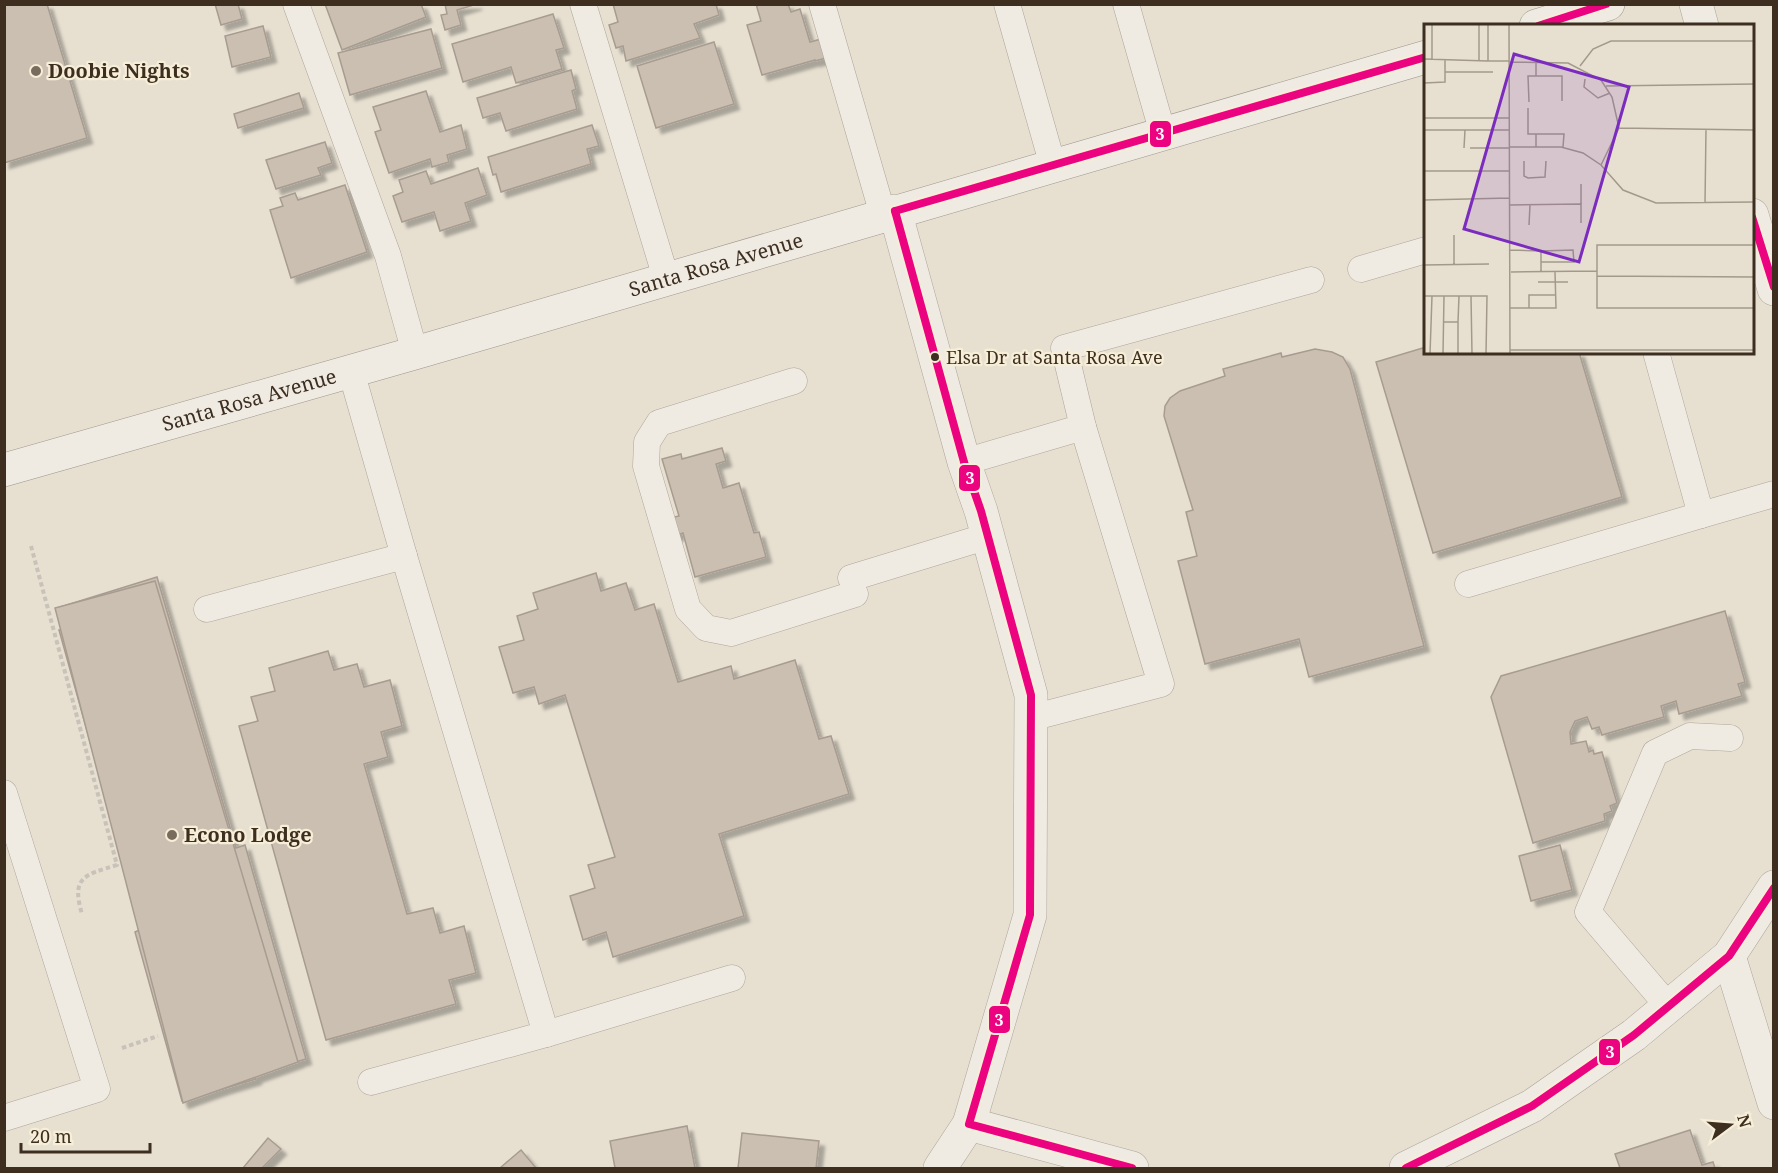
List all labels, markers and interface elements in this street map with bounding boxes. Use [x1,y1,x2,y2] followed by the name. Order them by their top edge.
[1424,24,1754,354] inset map
[48,57,190,84] place label: Doobie Nights
[29,64,43,78] marker: Doobie Nights
[1149,120,1172,148] line badge: 3
[1155,123,1165,145] text: 3
[626,226,806,303] street label: Santa Rosa Avenue
[946,345,1163,369] place label: Elsa Dr at Santa Rosa Ave
[929,351,941,363] marker: Elsa Dr at Santa Rosa Ave
[159,362,340,437] street label: Santa Rosa Avenue
[958,464,981,492] line badge: 3
[965,467,975,489] text: 3
[184,821,312,848] place label: Econo Lodge
[165,828,179,842] marker: Econo Lodge
[988,1005,1011,1034] line badge: 3
[994,1009,1004,1031] text: 3
[1598,1038,1621,1066] line badge: 3
[1605,1041,1615,1063] text: 3
[1700,1095,1760,1155] north arrow
[1732,1112,1757,1130] text: N
[21,1116,150,1154] scale bar
[30,1124,72,1148] text: 20 m

